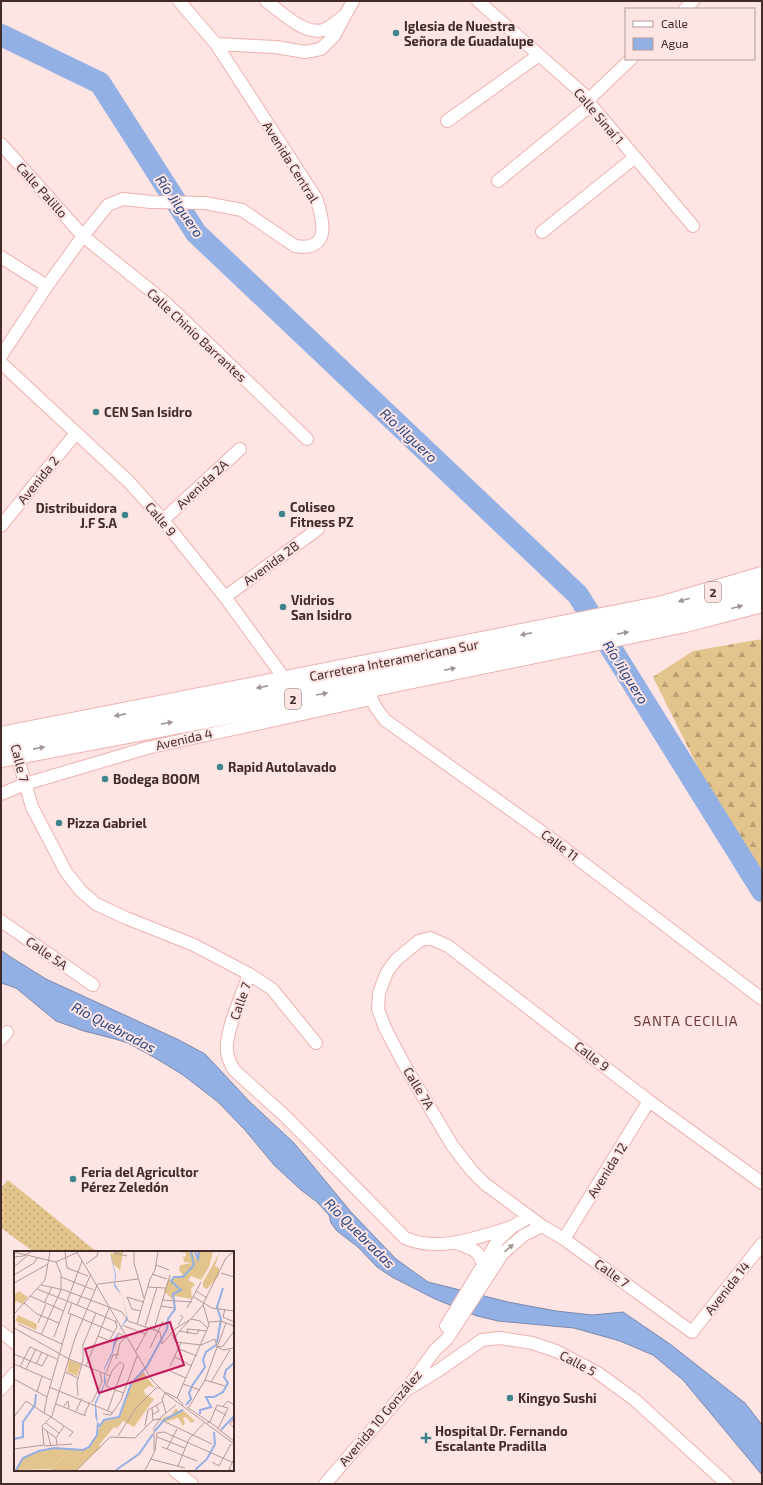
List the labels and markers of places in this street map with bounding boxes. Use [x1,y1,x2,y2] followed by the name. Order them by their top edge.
[404,18,534,49] place label: Iglesia de Nuestra Señora de Guadalupe
[391,28,401,38] marker: Iglesia de Nuestra Señora de Guadalupe
[104,404,192,420] place label: CEN San Isidro
[91,407,101,417] marker: CEN San Isidro
[290,499,354,530] place label: Coliseo Fitness PZ
[36,500,118,531] place label: Distribuidora J.F S.A
[277,509,287,519] marker: Coliseo Fitness PZ
[120,510,130,520] marker: Distribuidora J.F S.A
[291,592,352,623] place label: Vidrios San Isidro
[278,602,288,612] marker: Vidrios San Isidro
[228,759,337,775] place label: Rapid Autolavado
[215,762,225,772] marker: Rapid Autolavado
[113,771,200,787] place label: Bodega BOOM
[100,774,110,784] marker: Bodega BOOM
[67,815,148,831] place label: Pizza Gabriel
[54,818,64,828] marker: Pizza Gabriel
[81,1164,199,1195] place label: Feria del Agricultor Pérez Zeledón
[68,1174,78,1184] marker: Feria del Agricultor Pérez Zeledón
[518,1390,597,1406] place label: Kingyo Sushi
[505,1393,515,1403] marker: Kingyo Sushi
[435,1423,568,1454] place label: Hospital Dr. Fernando Escalante Pradilla
[420,1432,432,1444] marker: Hospital Dr. Fernando Escalante Pradilla

